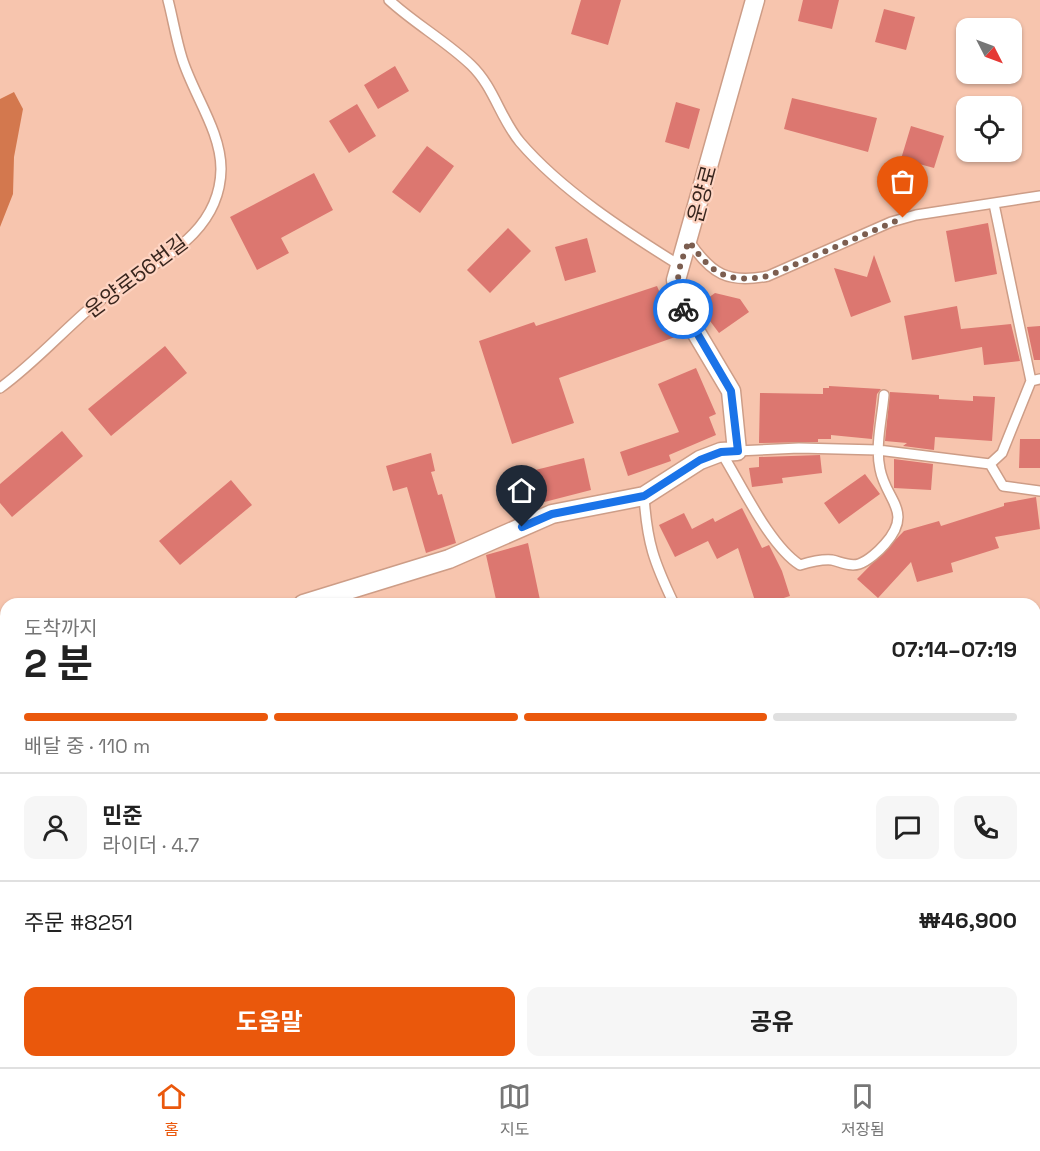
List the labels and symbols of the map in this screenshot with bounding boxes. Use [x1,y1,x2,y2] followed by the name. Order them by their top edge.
[956,18,1022,84] north arrow
[877,156,928,218] pin
[681,163,723,225] street label: 운양로
[79,228,193,324] street label: 운양로56번길
[653,279,713,339] courier
[496,465,547,527] pin

